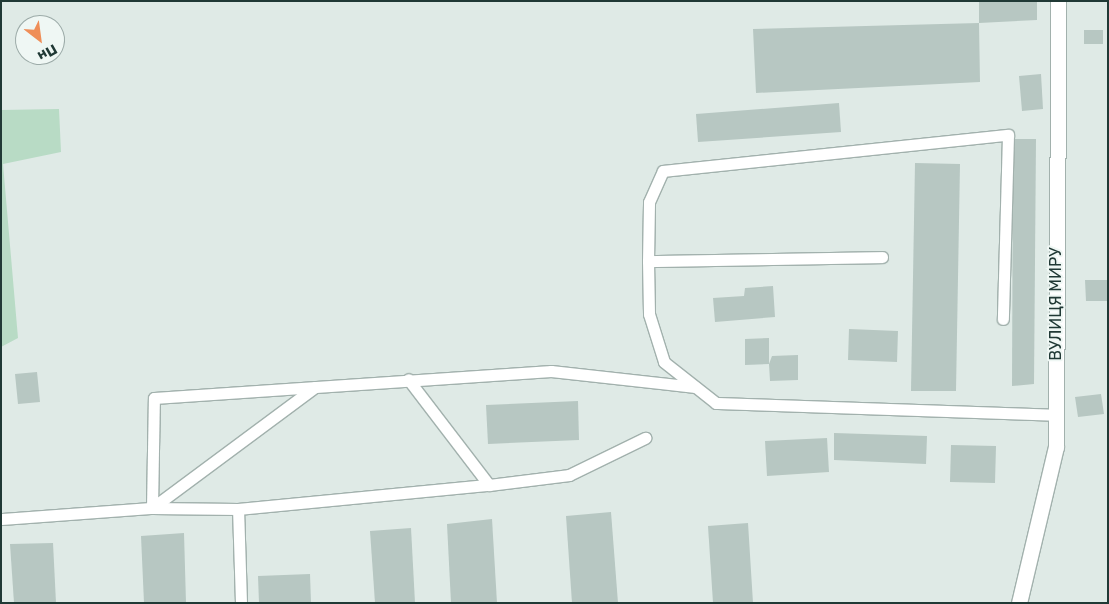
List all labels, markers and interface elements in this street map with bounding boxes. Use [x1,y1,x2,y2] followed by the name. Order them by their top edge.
[15,15,65,65] north arrow
[35,40,60,65] text: Пн
[1046,247,1066,361] street label: ВУЛИЦЯ МИРУ

